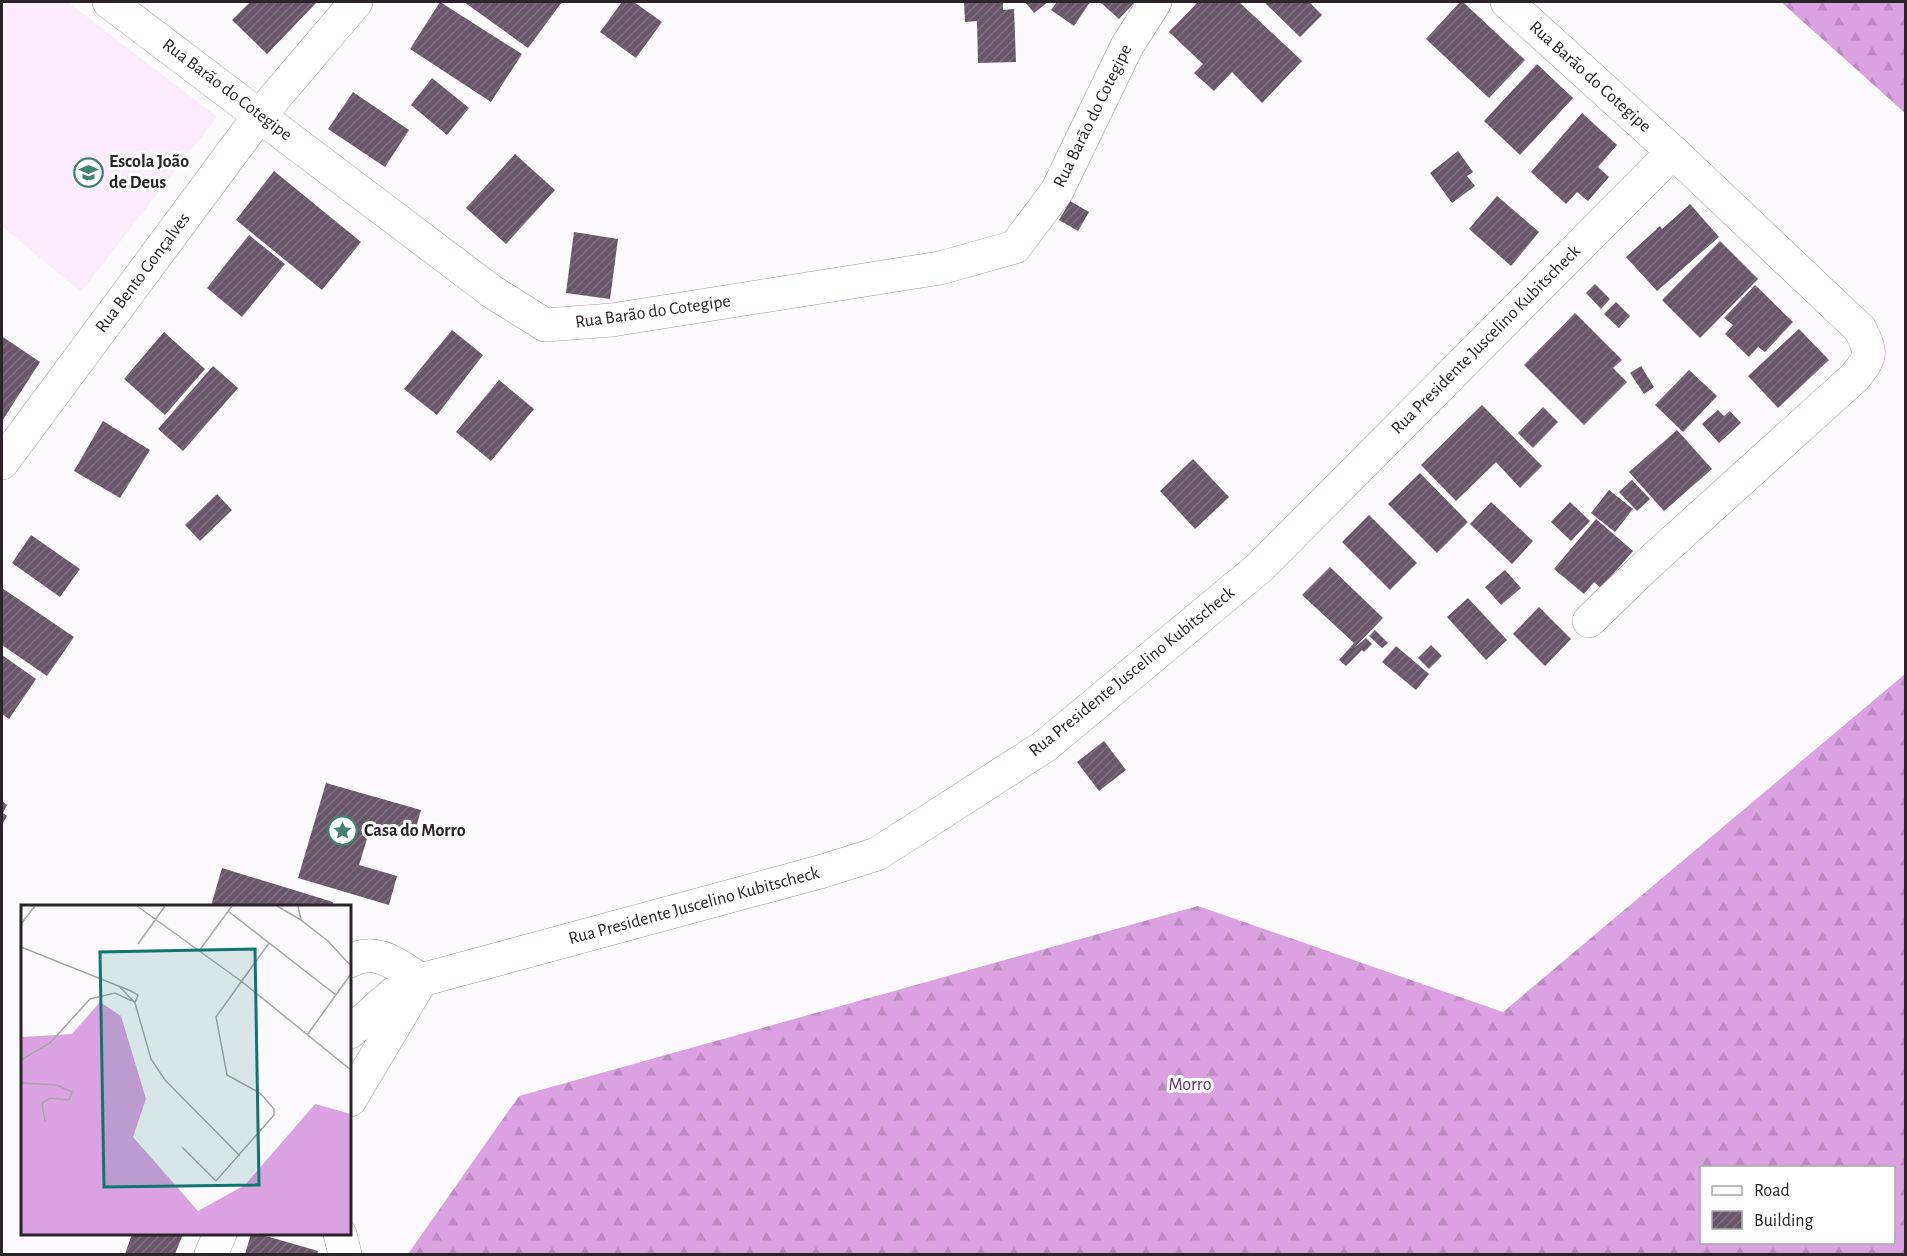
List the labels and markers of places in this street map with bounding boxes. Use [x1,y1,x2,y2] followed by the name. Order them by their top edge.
[109,153,189,192] place label: Escola João de Deus
[72,156,104,188] school or university icon: Escola João de Deus
[327,815,359,847] place icon: Casa do Morro
[364,822,466,840] place label: Casa do Morro

